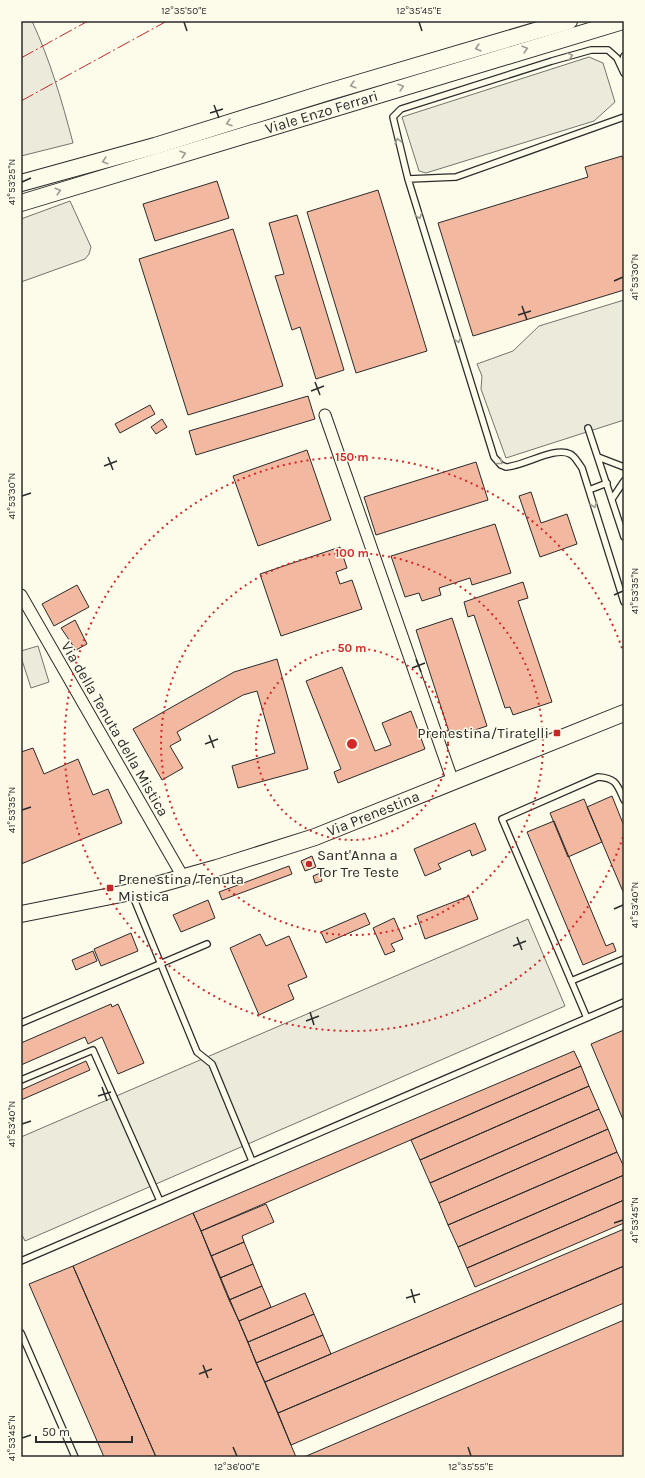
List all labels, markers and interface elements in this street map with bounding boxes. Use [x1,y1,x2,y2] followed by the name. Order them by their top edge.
[161,5,207,17] text: 12°35'50"E
[396,5,442,17] text: 12°35'45"E
[475,43,482,52] one-way arrow
[522,45,529,54] one-way arrow
[566,52,573,61] one-way arrow
[350,80,357,89] one-way arrow
[397,83,404,92] one-way arrow
[263,87,380,138] street label: Viale Enzo Ferrari
[226,118,233,127] one-way arrow
[395,138,403,144] one-way arrow
[179,150,186,159] one-way arrow
[101,156,108,164] one-way arrow
[6,159,18,205] text: 41°53'25"N
[55,187,62,196] one-way arrow
[414,213,423,220] one-way arrow
[629,254,641,300] text: 41°53'30"N
[453,337,462,344] one-way arrow
[335,450,369,464] text: 150 m
[495,457,502,464] one-way arrow
[6,473,18,519] text: 41°53'30"N
[589,501,597,508] one-way arrow
[335,546,369,560] text: 100 m
[629,568,641,614] text: 41°53'35"N
[57,638,173,820] street label: Via della Tenuta della Mistica
[338,641,367,655] text: 50 m
[417,724,549,742] place label: Prenestina/Tiratelli
[552,728,562,738] marker: Prenestina/Tiratelli
[345,737,359,751] centre of rings
[6,787,18,833] text: 41°53'35"N
[324,787,422,840] street label: Via Prenestina
[317,846,399,881] place label: Sant'Anna a Tor Tre Teste
[304,859,314,869] marker: Sant'Anna a Tor Tre Teste
[118,870,244,905] place label: Prenestina/Tenuta Mistica
[629,882,641,928] text: 41°53'40"N
[105,883,115,893] marker: Prenestina/Tenuta Mistica
[6,1101,18,1147] text: 41°53'40"N
[629,1197,641,1243] text: 41°53'45"N
[6,1415,18,1461] text: 41°53'45"N
[36,1418,132,1444] scale bar
[42,1425,70,1439] text: 50 m
[214,1461,260,1473] text: 12°36'00"E
[448,1461,494,1473] text: 12°35'55"E

